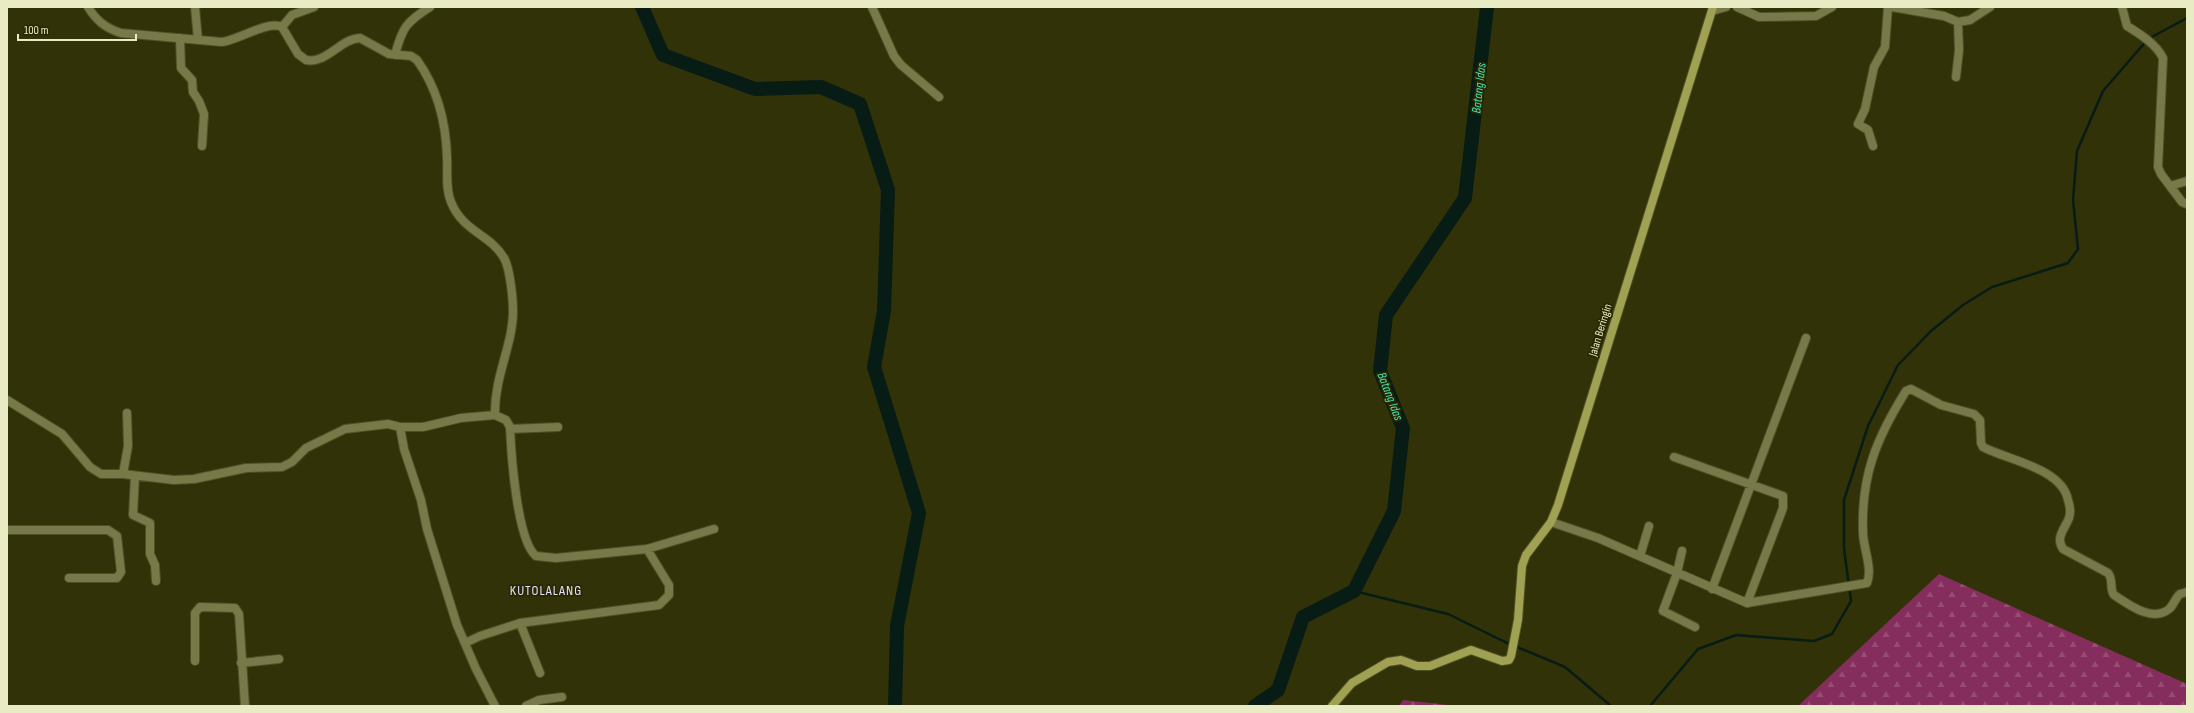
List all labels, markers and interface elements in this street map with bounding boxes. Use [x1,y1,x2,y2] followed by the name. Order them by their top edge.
[18,16,136,42] scale bar
[24,23,49,38] text: 100 m
[1468,62,1490,114] water label: Batang Idas
[1585,302,1616,359] street label: Jalan Beringin
[1374,370,1407,423] water label: Batang Idas
[510,582,582,599] district label: KUTOLALANG

